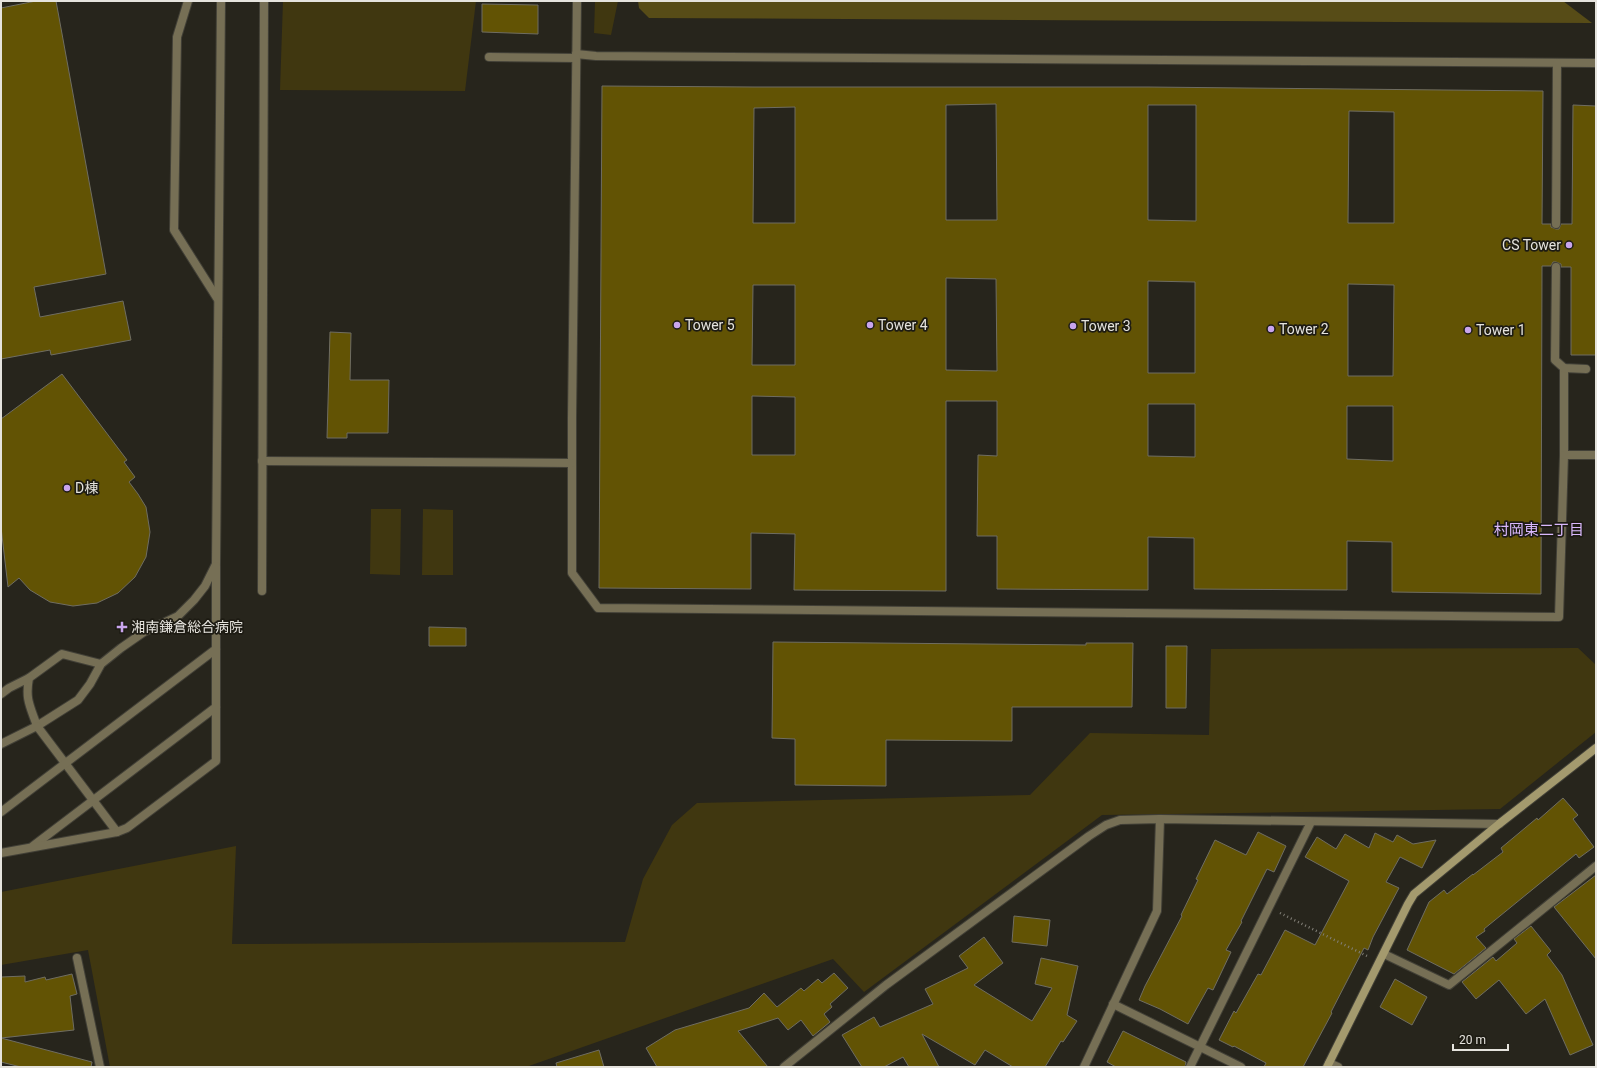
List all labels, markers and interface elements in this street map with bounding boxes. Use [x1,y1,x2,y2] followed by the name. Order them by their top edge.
[1502,237,1561,253] place label: CS Tower
[1564,240,1574,250] marker: CS Tower
[685,317,735,333] place label: Tower 5
[878,317,928,333] place label: Tower 4
[1081,318,1131,334] place label: Tower 3
[672,320,682,330] marker: Tower 5
[865,320,875,330] marker: Tower 4
[1068,321,1078,331] marker: Tower 3
[1279,321,1329,337] place label: Tower 2
[1476,322,1526,338] place label: Tower 1
[1266,324,1276,334] marker: Tower 2
[1463,325,1473,335] marker: Tower 1
[75,480,98,496] place label: D棟
[62,483,72,493] marker: D棟
[1494,521,1584,539] district label: 村岡東二丁目
[131,619,243,635] place label: 湘南鎌倉総合病院
[116,621,128,633] marker: 湘南鎌倉総合病院
[1453,1026,1508,1052] scale bar
[1459,1033,1486,1047] text: 20 m

